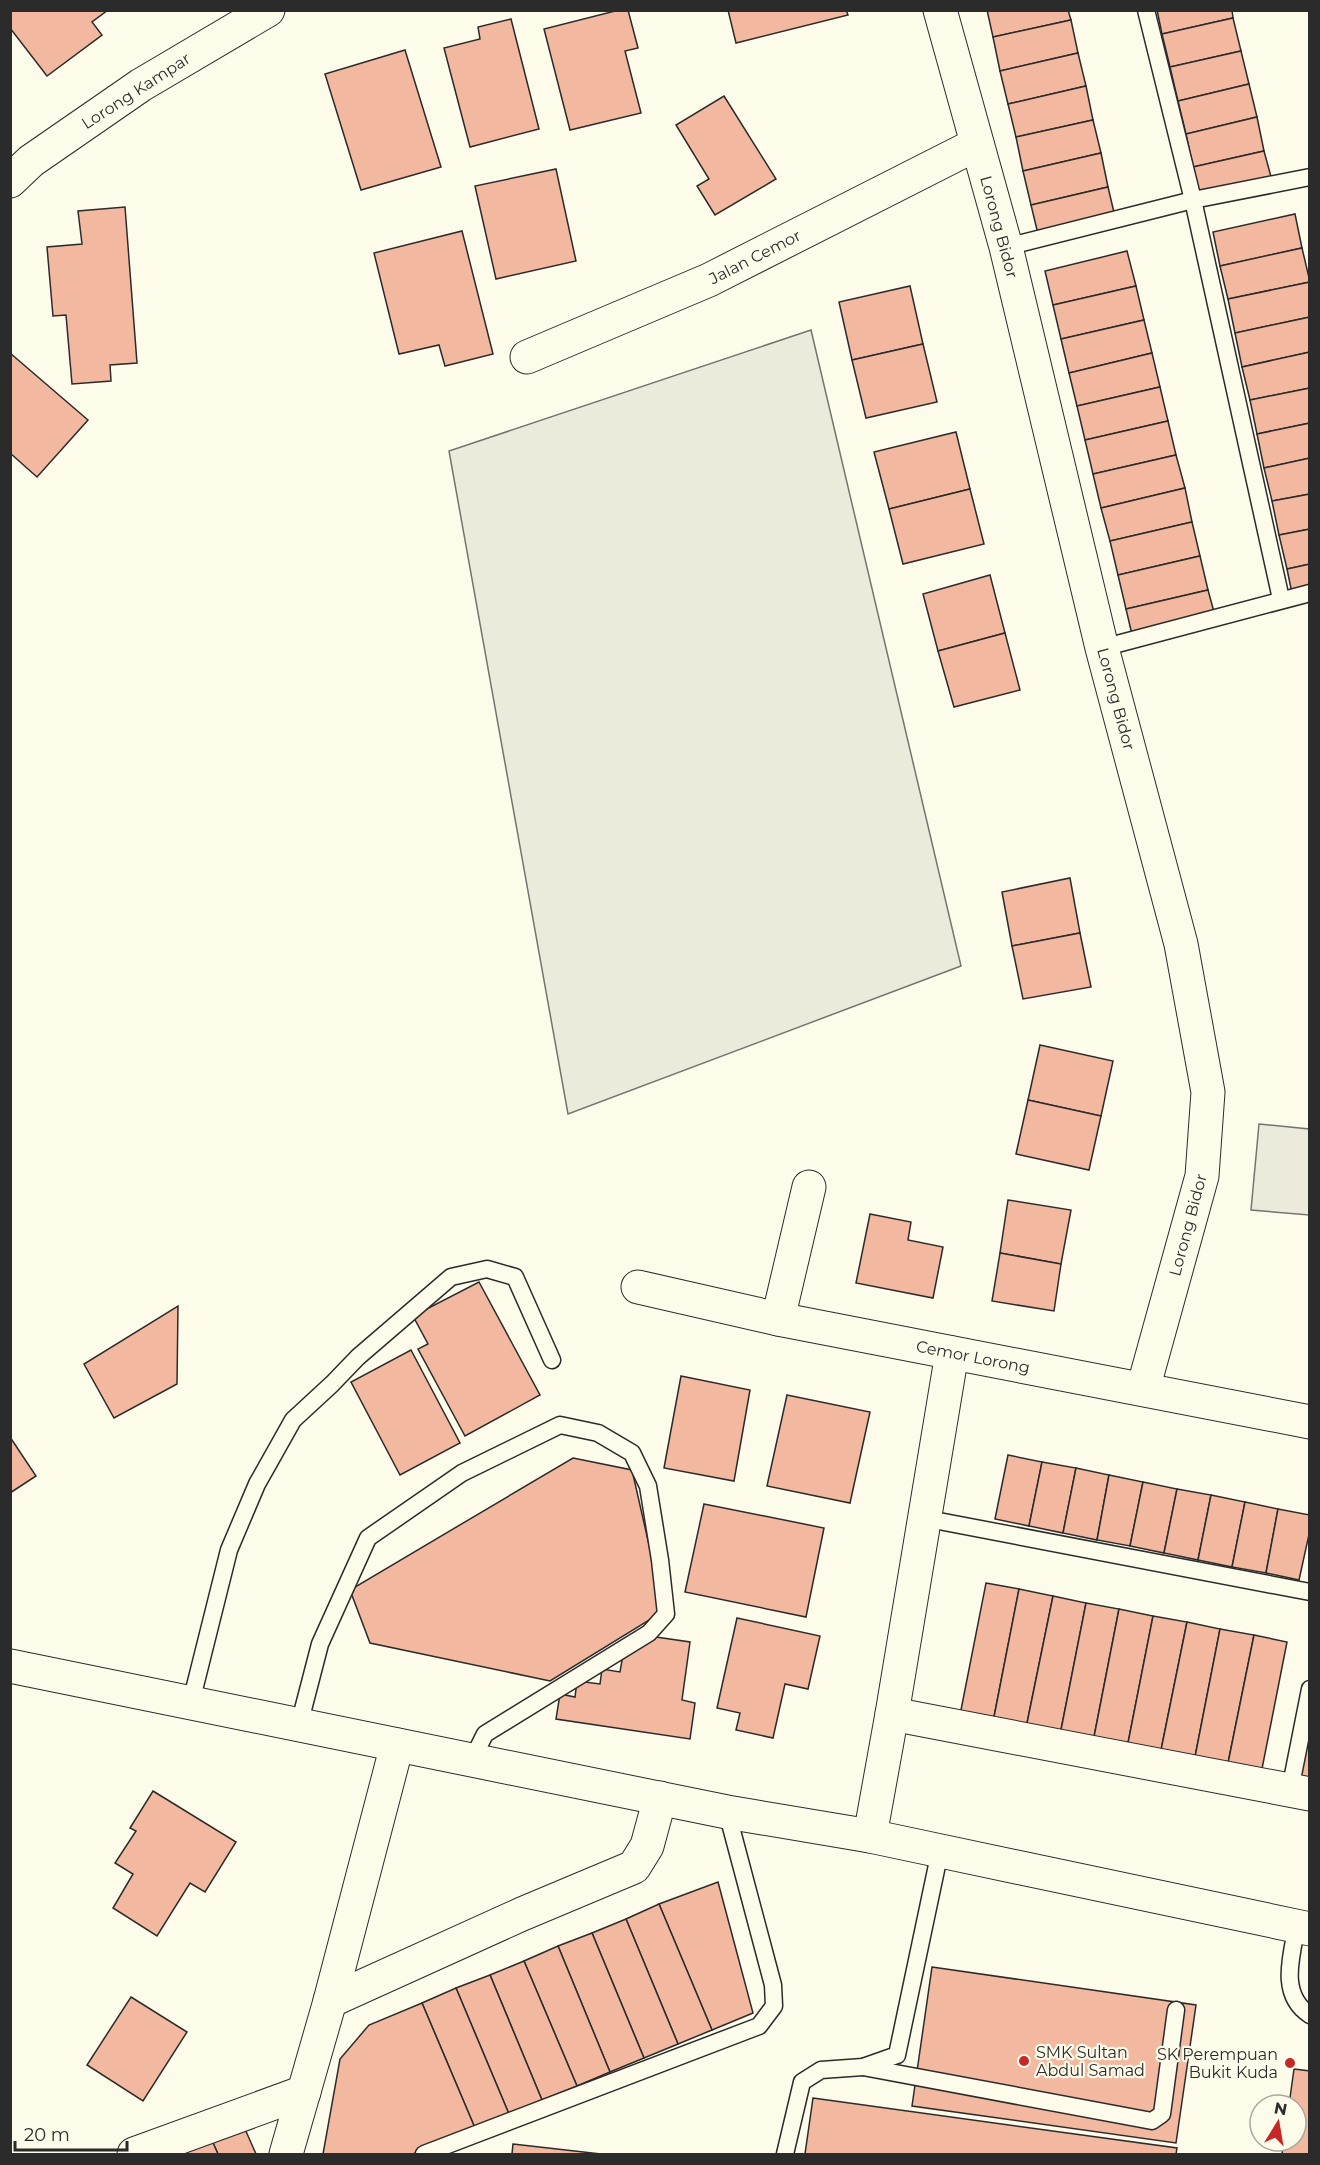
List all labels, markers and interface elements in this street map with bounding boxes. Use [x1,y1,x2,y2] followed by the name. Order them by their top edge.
[78,49,194,133] street label: Lorong Kampar
[976,174,1022,280] street label: Lorong Bidor
[705,226,804,289] street label: Jalan Cemor
[1093,646,1139,752] street label: Lorong Bidor
[1165,1172,1211,1278] street label: Lorong Bidor
[914,1337,1032,1377] street label: Cemor Lorong
[1036,2043,1145,2080] place label: SMK Sultan Abdul Samad
[1157,2045,1278,2082] place label: SK Perempuan Bukit Kuda
[1017,2054,1031,2068] marker: SMK Sultan Abdul Samad
[1283,2056,1297,2070] marker: SK Perempuan Bukit Kuda
[1248,2093,1308,2153] north arrow
[1273,2098,1289,2119] text: N
[15,2114,128,2152] scale bar
[24,2124,70,2146] text: 20 m

